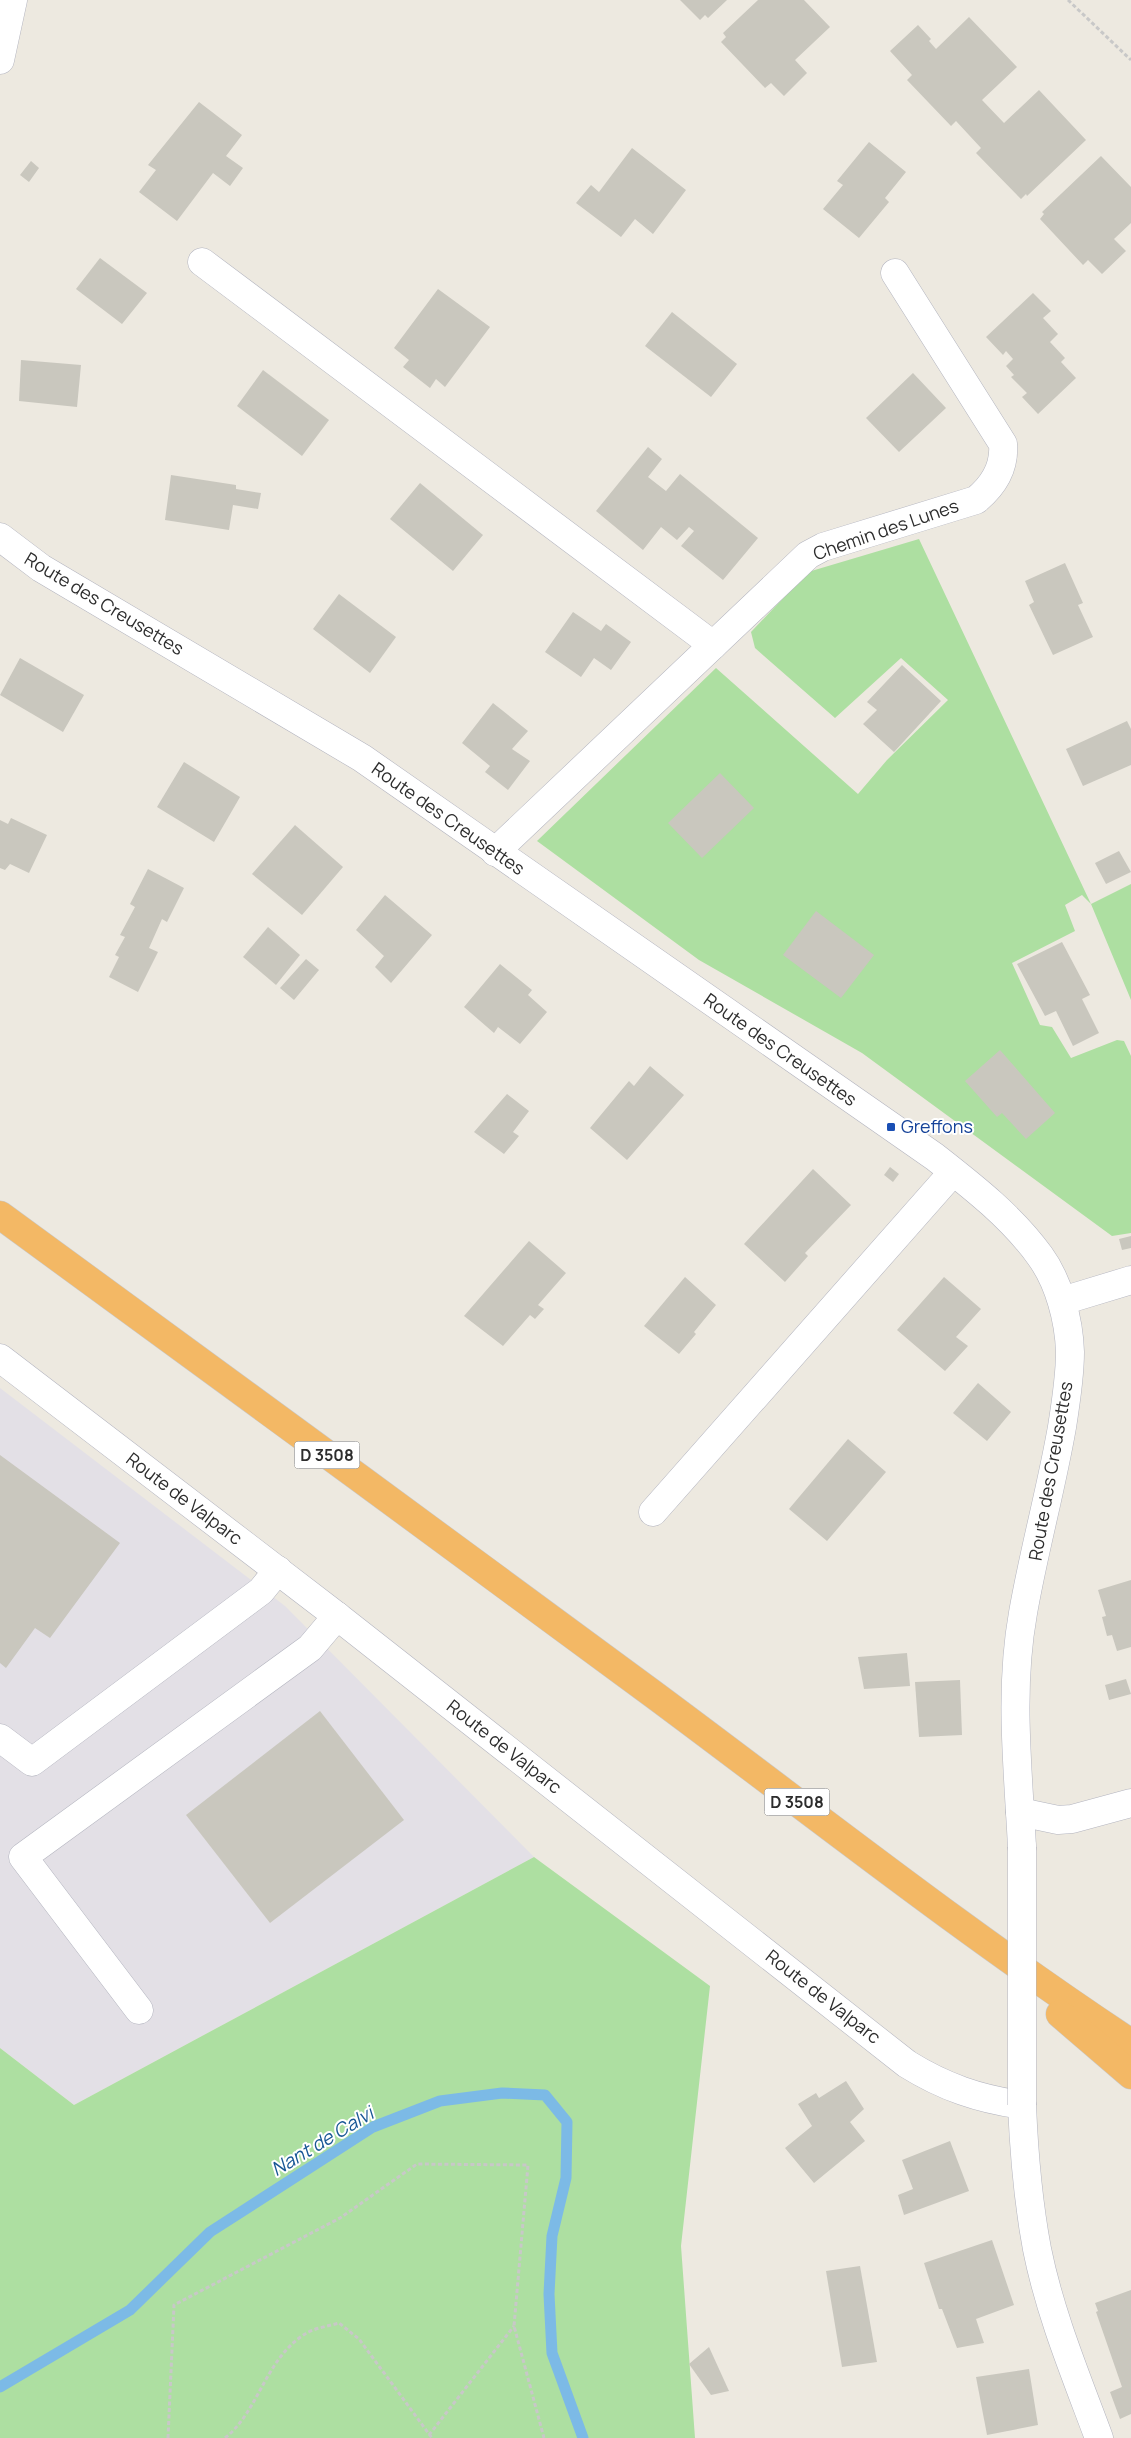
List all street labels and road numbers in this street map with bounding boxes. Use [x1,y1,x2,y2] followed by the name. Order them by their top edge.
[810,493,962,565] street label: Chemin des Lunes
[21,546,189,660] street label: Route des Creusettes
[367,756,530,880] street label: Route des Creusettes
[699,987,862,1111] street label: Route des Creusettes
[1022,1379,1078,1562] street label: Route des Creusettes
[294,1442,360,1468] road number: D 3508
[122,1447,248,1550] street label: Route de Valparc
[442,1694,567,1799] street label: Route de Valparc
[764,1788,830,1815] road number: D 3508
[761,1944,886,2049] street label: Route de Valparc

